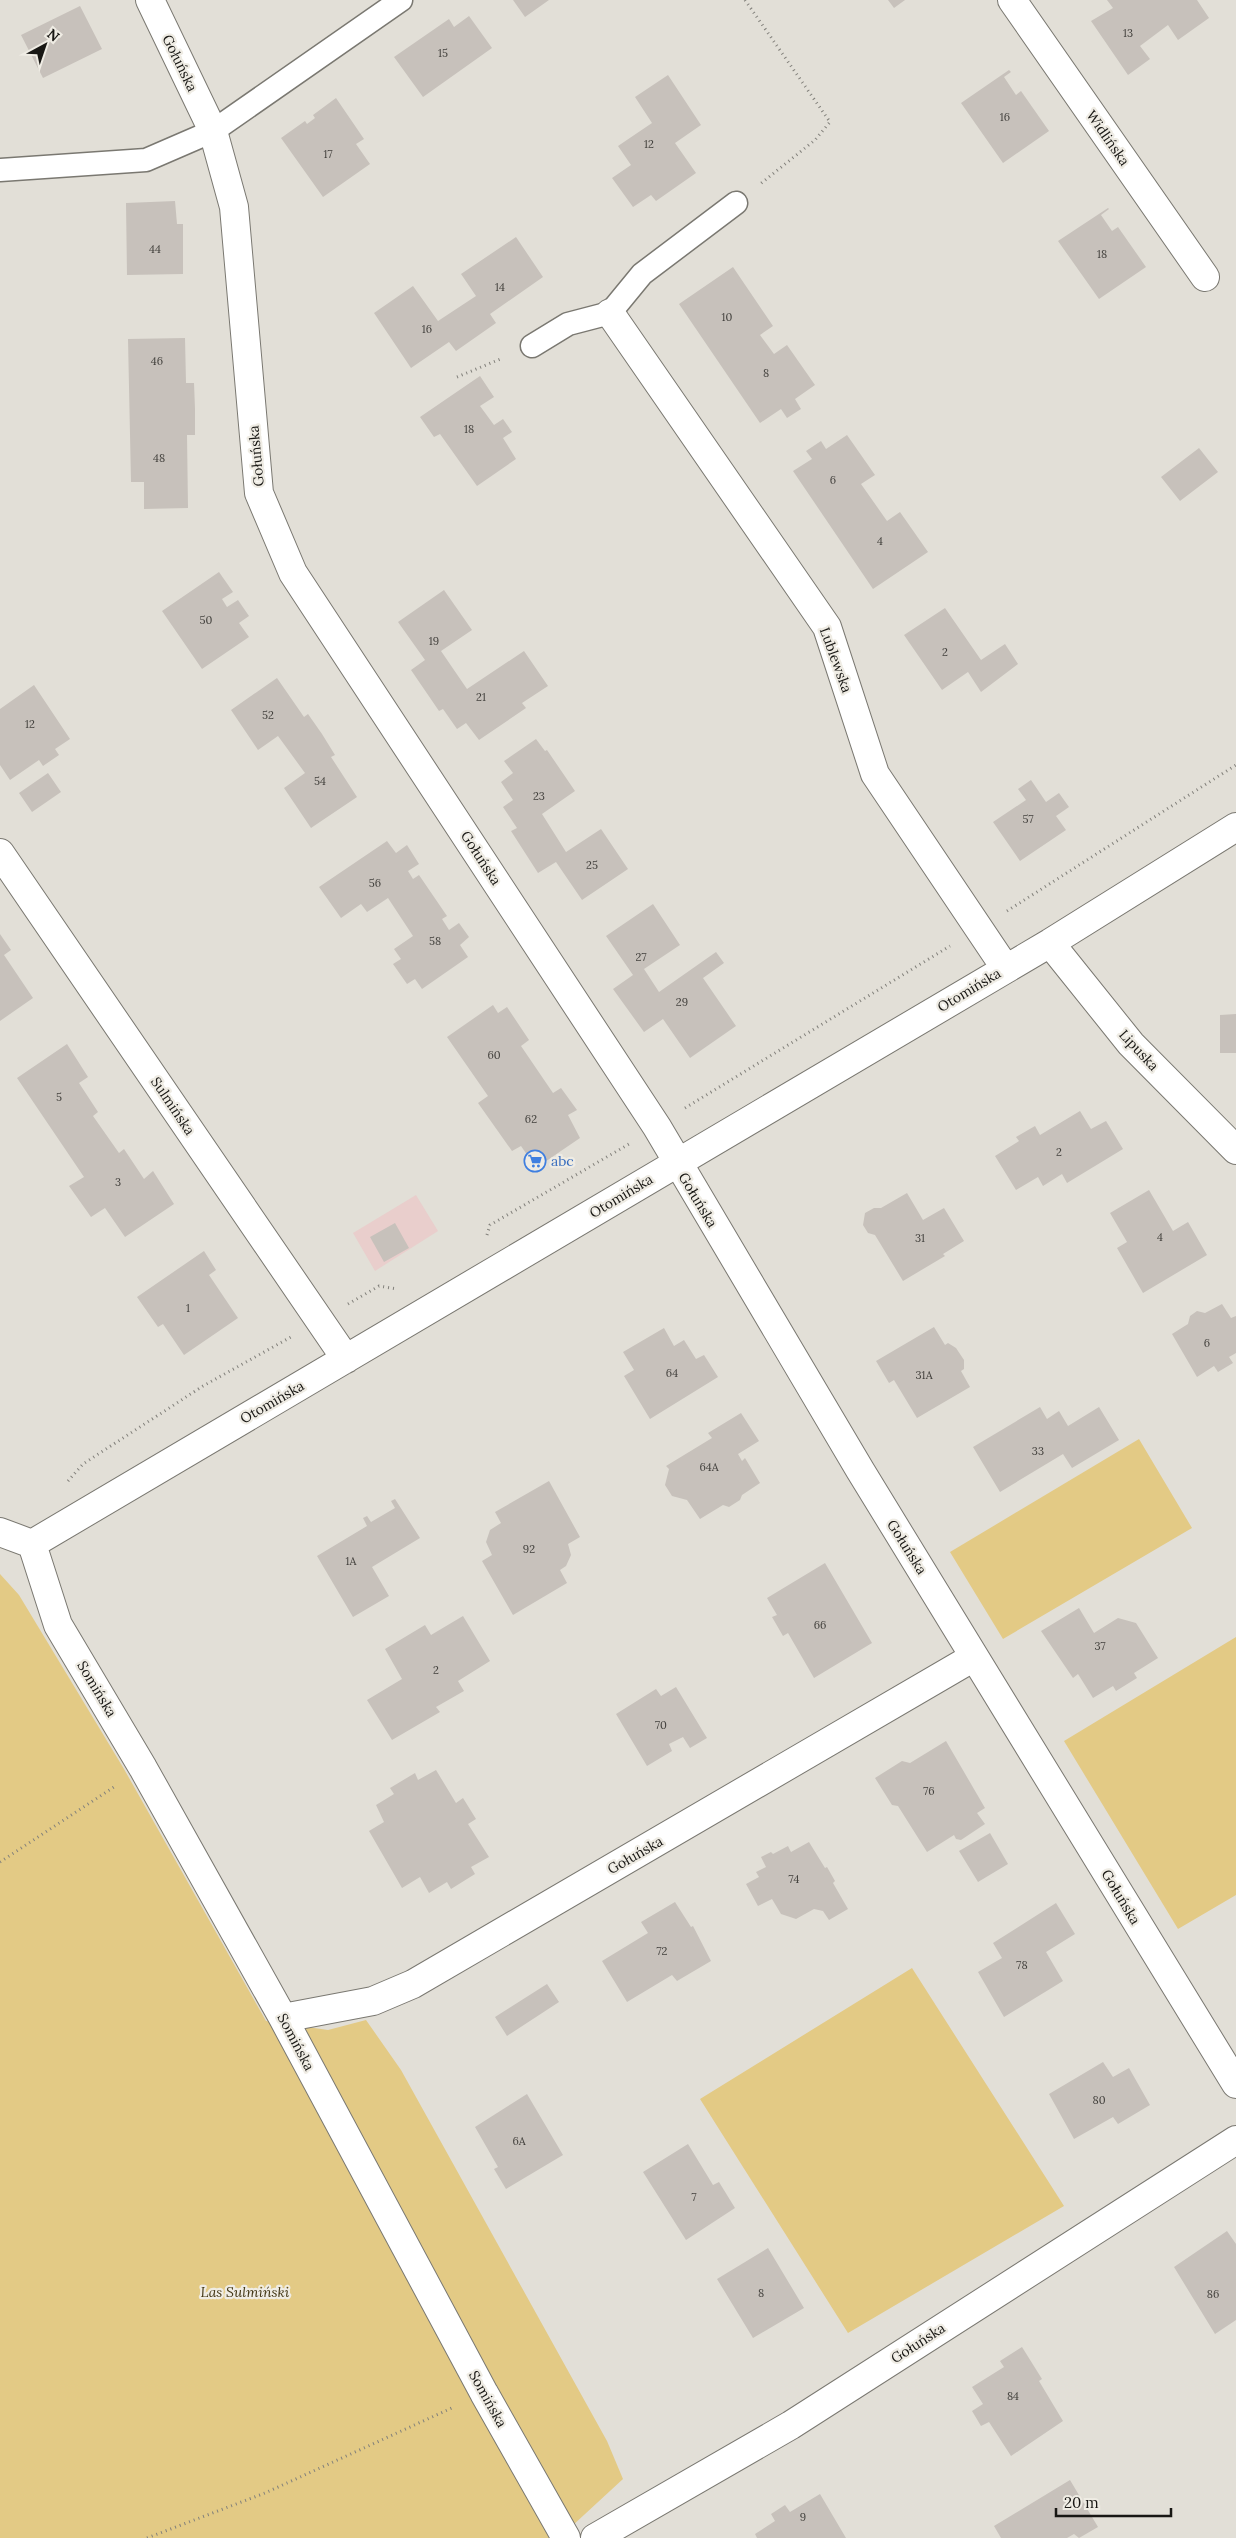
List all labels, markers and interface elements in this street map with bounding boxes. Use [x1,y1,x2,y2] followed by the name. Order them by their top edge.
[20,20,70,70] north arrow
[43,25,63,46] text: N
[1123,26,1133,40] house number: 13
[159,32,201,94] street label: Gołuńska
[438,46,448,60] house number: 15
[1082,107,1134,169] street label: Widlińska
[1000,110,1010,124] house number: 16
[644,137,654,151] house number: 12
[323,147,333,161] house number: 17
[149,242,161,256] house number: 44
[1097,247,1107,261] house number: 18
[495,280,505,294] house number: 14
[722,310,733,324] house number: 10
[422,322,432,336] house number: 16
[151,354,163,368] house number: 46
[763,366,769,380] house number: 8
[464,422,474,436] house number: 18
[244,425,268,487] street label: Gołuńska
[153,451,165,465] house number: 48
[830,473,836,487] house number: 6
[877,534,883,548] house number: 4
[200,613,213,627] house number: 50
[816,625,856,695] street label: Lublewska
[429,634,439,648] house number: 19
[942,645,948,659] house number: 2
[476,690,486,704] house number: 21
[262,708,274,722] house number: 52
[25,717,35,731] house number: 12
[314,774,326,788] house number: 54
[533,789,545,803] house number: 23
[1022,812,1034,826] house number: 57
[457,827,505,889] street label: Gołuńska
[586,858,598,872] house number: 25
[369,876,381,890] house number: 56
[429,934,441,948] house number: 58
[636,950,646,964] house number: 27
[934,964,1004,1016] street label: Otomińska
[676,995,688,1009] house number: 29
[1115,1026,1163,1074] street label: Lipuska
[487,1048,501,1062] house number: 60
[147,1074,199,1138] street label: Sulmińska
[56,1090,62,1104] house number: 5
[525,1112,537,1126] house number: 62
[1056,1145,1062,1159] house number: 2
[523,1149,547,1173] supermarket icon: abc
[551,1152,574,1170] place label: abc
[675,1169,721,1231] street label: Gołuńska
[586,1170,656,1222] street label: Otomińska
[115,1175,121,1189] house number: 3
[1157,1230,1163,1244] house number: 4
[915,1231,925,1245] house number: 31
[186,1301,190,1315] house number: 1
[1204,1336,1210,1350] house number: 6
[666,1366,678,1380] house number: 64
[915,1368,934,1382] house number: 31A
[237,1376,307,1428] street label: Otomińska
[1032,1444,1044,1458] house number: 33
[699,1460,720,1474] house number: 64A
[883,1516,931,1578] street label: Gołuńska
[523,1542,535,1556] house number: 92
[345,1554,358,1568] house number: 1A
[814,1618,826,1632] house number: 66
[1095,1639,1105,1653] house number: 37
[73,1658,121,1720] street label: Somińska
[433,1663,439,1677] house number: 2
[655,1718,667,1732] house number: 70
[923,1784,935,1798] house number: 76
[604,1832,666,1878] street label: Gołuńska
[1098,1866,1144,1928] street label: Gołuńska
[789,1872,799,1886] house number: 74
[657,1944,668,1958] house number: 72
[1016,1958,1028,1972] house number: 78
[273,2010,319,2074] street label: Somińska
[1092,2093,1106,2107] house number: 80
[512,2134,527,2148] house number: 6A
[691,2190,697,2204] house number: 7
[201,2283,290,2301] park label: Las Sulmiński
[758,2286,764,2300] house number: 8
[1207,2287,1219,2301] house number: 86
[887,2319,949,2367] street label: Gołuńska
[465,2367,511,2431] street label: Somińska
[1007,2389,1019,2403] house number: 84
[1056,2486,1171,2518] scale bar
[1064,2493,1099,2512] text: 20 m
[800,2510,806,2524] house number: 9

